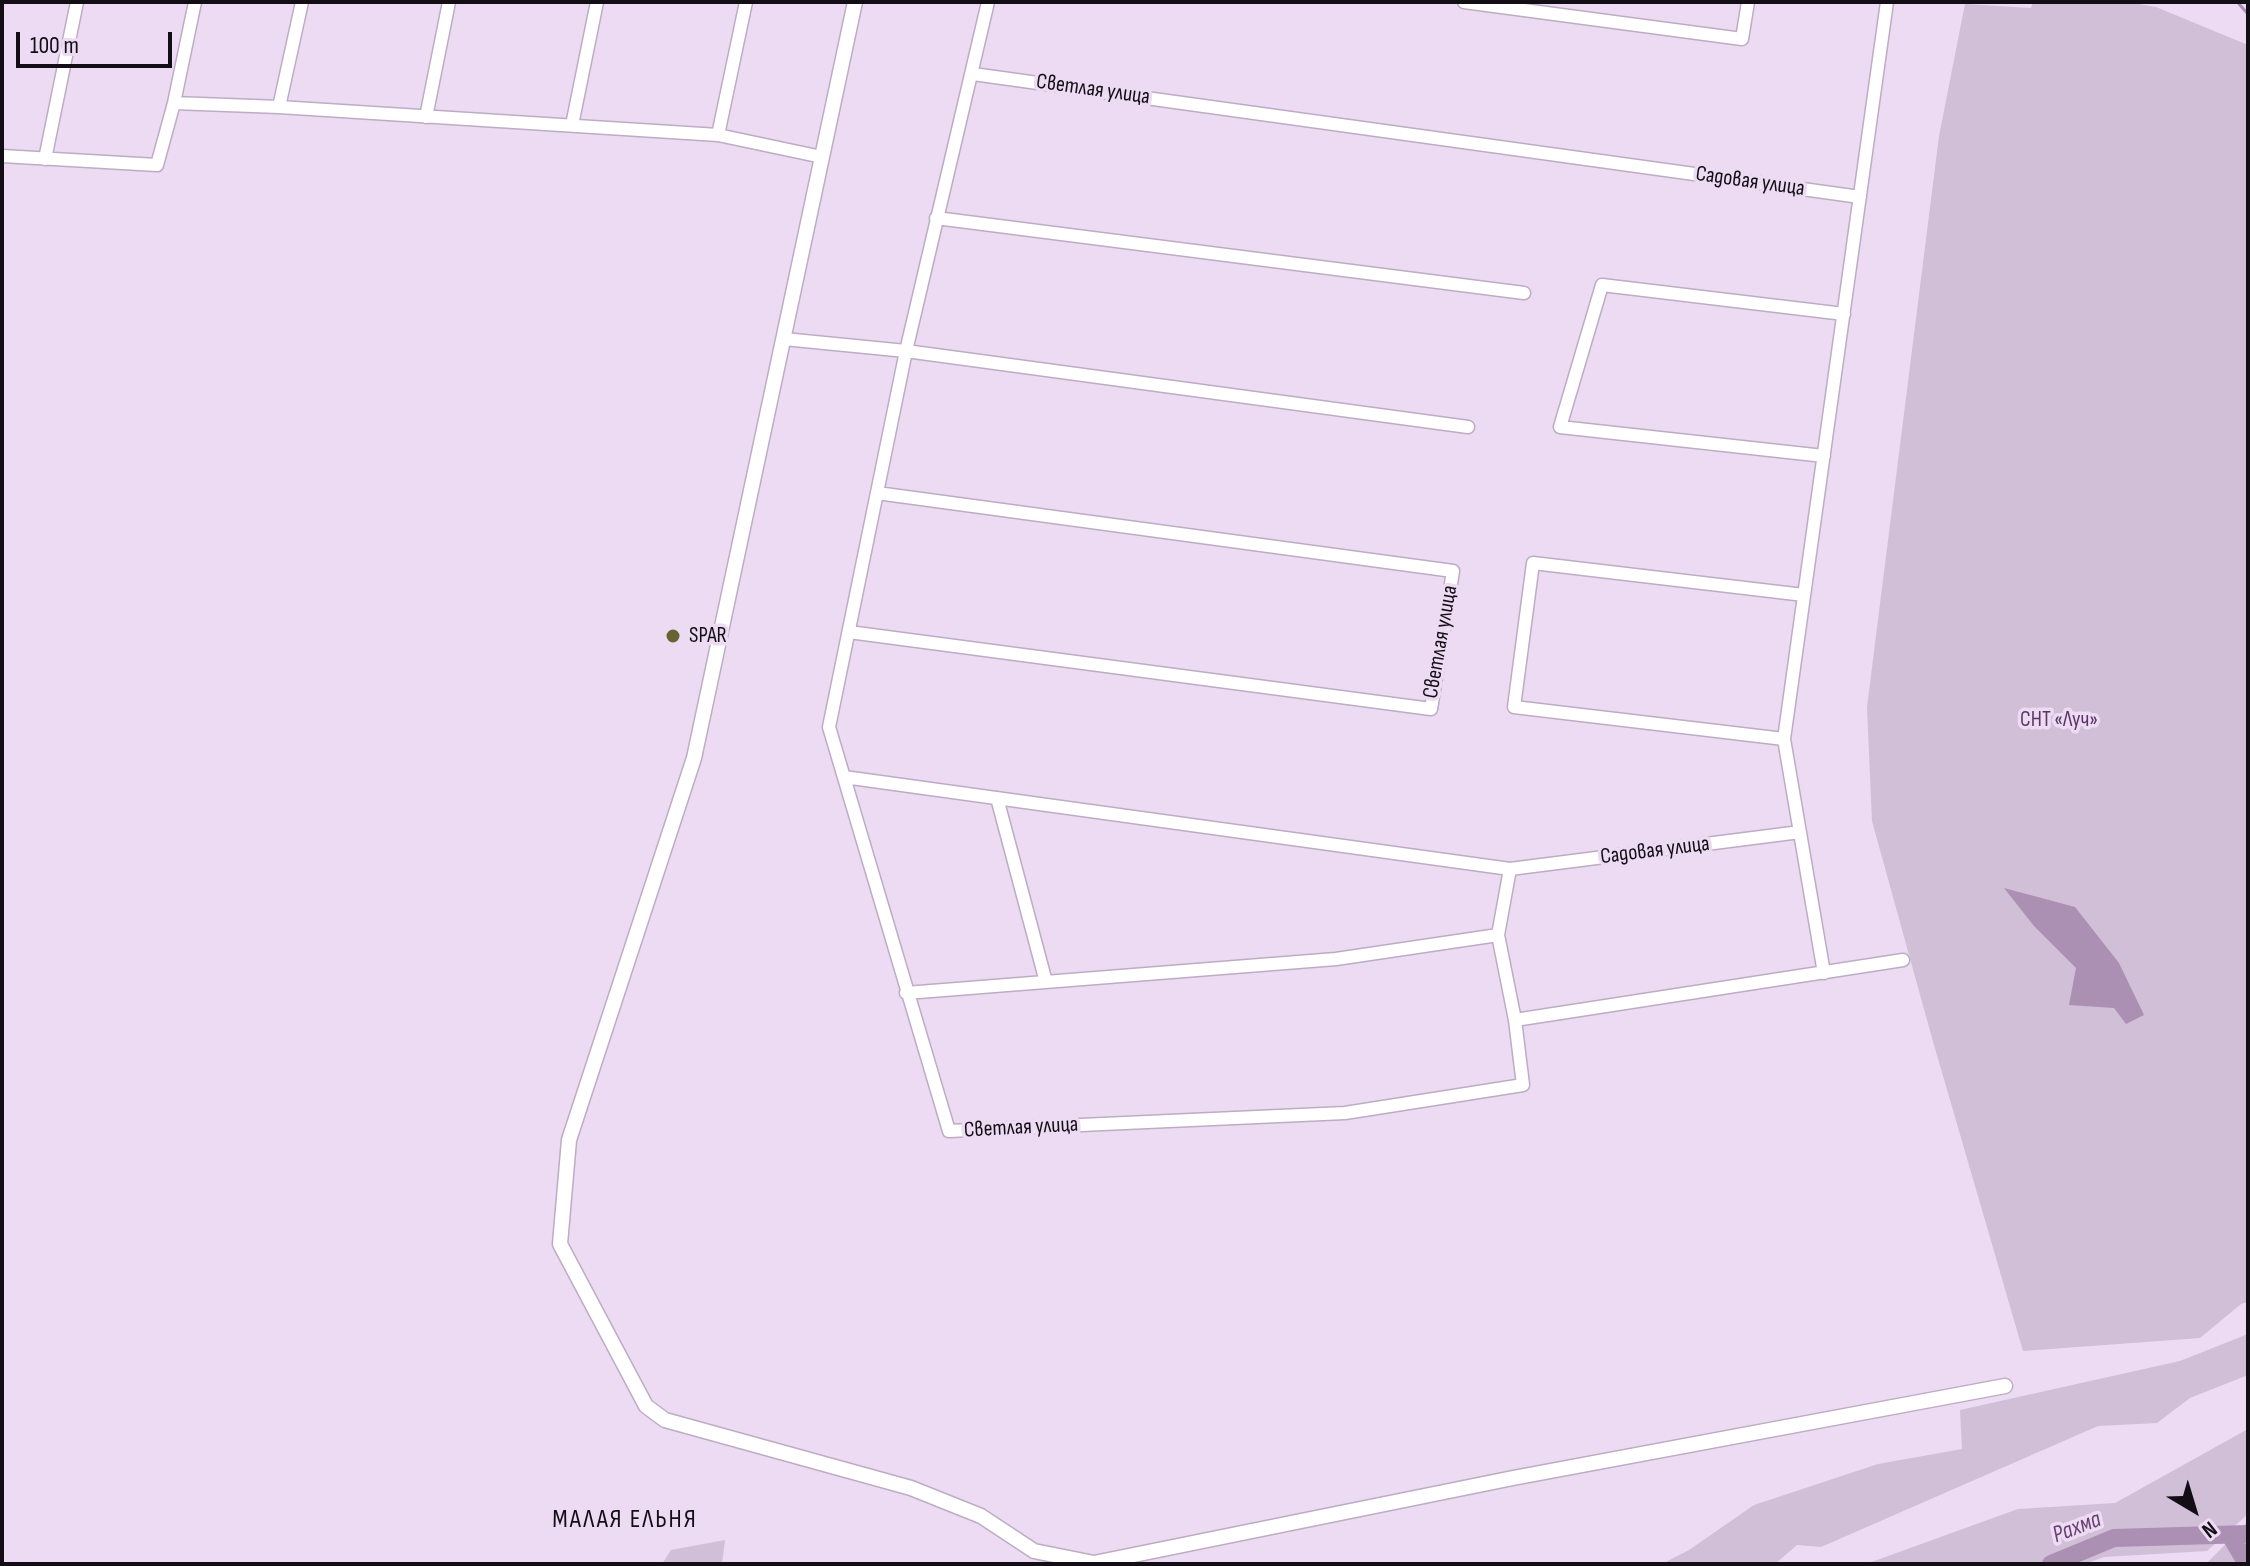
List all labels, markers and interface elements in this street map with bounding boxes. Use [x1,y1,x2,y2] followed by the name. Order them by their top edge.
[20,16,176,66] scale bar
[30,31,79,60] text: 100 m
[1035,69,1151,111] street label: Светлая улица
[1694,161,1806,203] street label: Садовая улица
[1418,583,1464,701] street label: Светлая улица
[689,623,727,649] place label: SPAR
[664,627,682,645] marker: SPAR
[2020,707,2098,733] park label: СНТ «Луч»
[1599,831,1711,871] street label: Садовая улица
[963,1112,1079,1144] street label: Светлая улица
[2154,1470,2234,1550] north arrow
[552,1504,698,1536] district label: МАЛАЯ ЕЛЬНЯ
[2049,1506,2105,1550] water label: Рахма
[2196,1515,2222,1544] text: N

